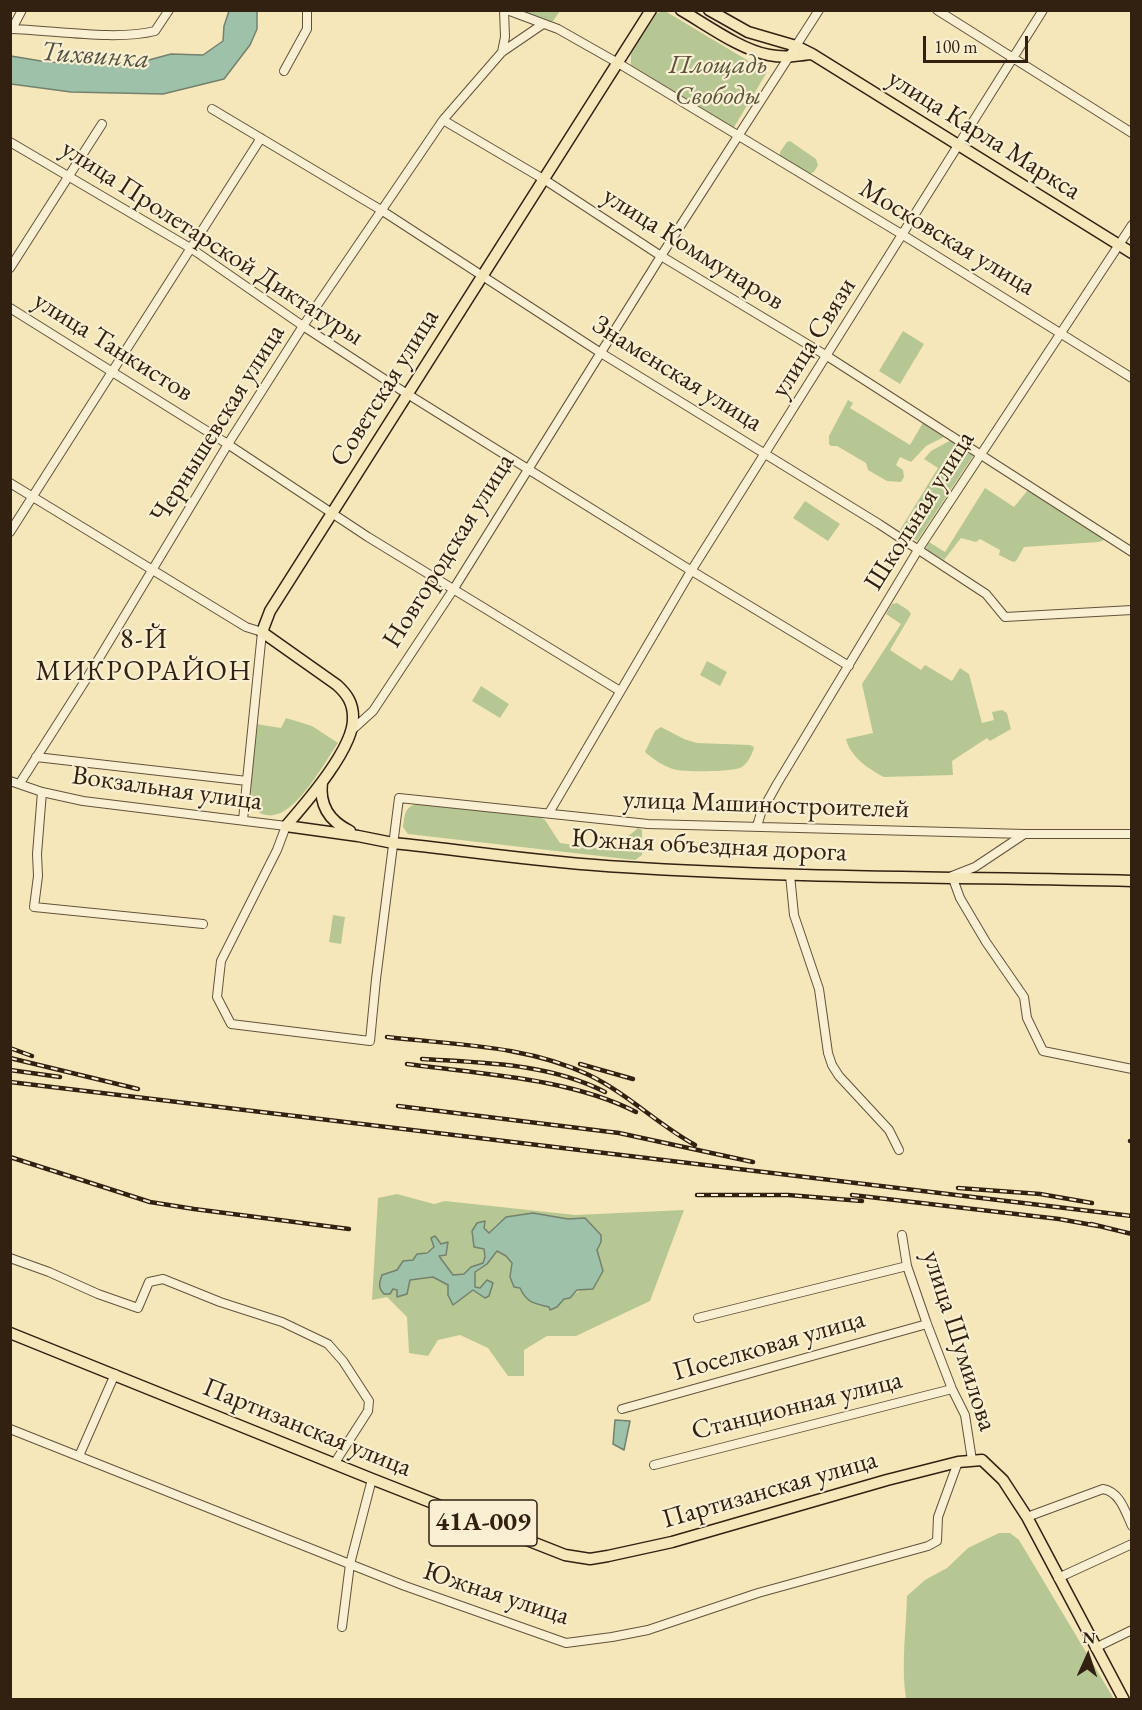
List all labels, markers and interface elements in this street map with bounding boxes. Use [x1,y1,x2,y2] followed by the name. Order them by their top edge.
[926,24,1031,62] scale bar
[40,35,150,77] water label: Тихвинка
[934,35,978,58] text: 100 m
[669,50,767,113] park label: Площадь Свободы
[881,62,1087,208] street label: улица Карла Маркса
[55,133,369,353] street label: улица Пролетарской Диктатуры
[853,173,1041,303] street label: Московская улица
[596,180,790,318] street label: улица Коммунаров
[764,272,864,404] street label: улица Связи
[27,285,199,409] street label: улица Танкистов
[324,303,446,473] street label: Советская улица
[586,309,768,439] street label: Знаменская улица
[144,319,292,529] street label: Чернышевская улица
[858,425,982,597] street label: Школьная улица
[376,448,522,654] street label: Новгородская улица
[36,623,252,689] district label: 8-Й МИКРОРАЙОН
[70,760,264,818] street label: Вокзальная улица
[622,784,910,826] street label: улица Машиностроителей
[570,823,848,869] street label: Южная объездная дорога
[915,1247,1003,1435] street label: улица Шумилова
[669,1303,869,1389] street label: Поселковая улица
[688,1364,906,1448] street label: Станционная улица
[198,1371,416,1485] street label: Партизанская улица
[659,1444,881,1536] street label: Партизанская улица
[429,1500,537,1546] road number: 41А-009
[419,1555,573,1633] street label: Южная улица
[1058,1626,1118,1686] north arrow
[1082,1627,1096,1648] text: N

